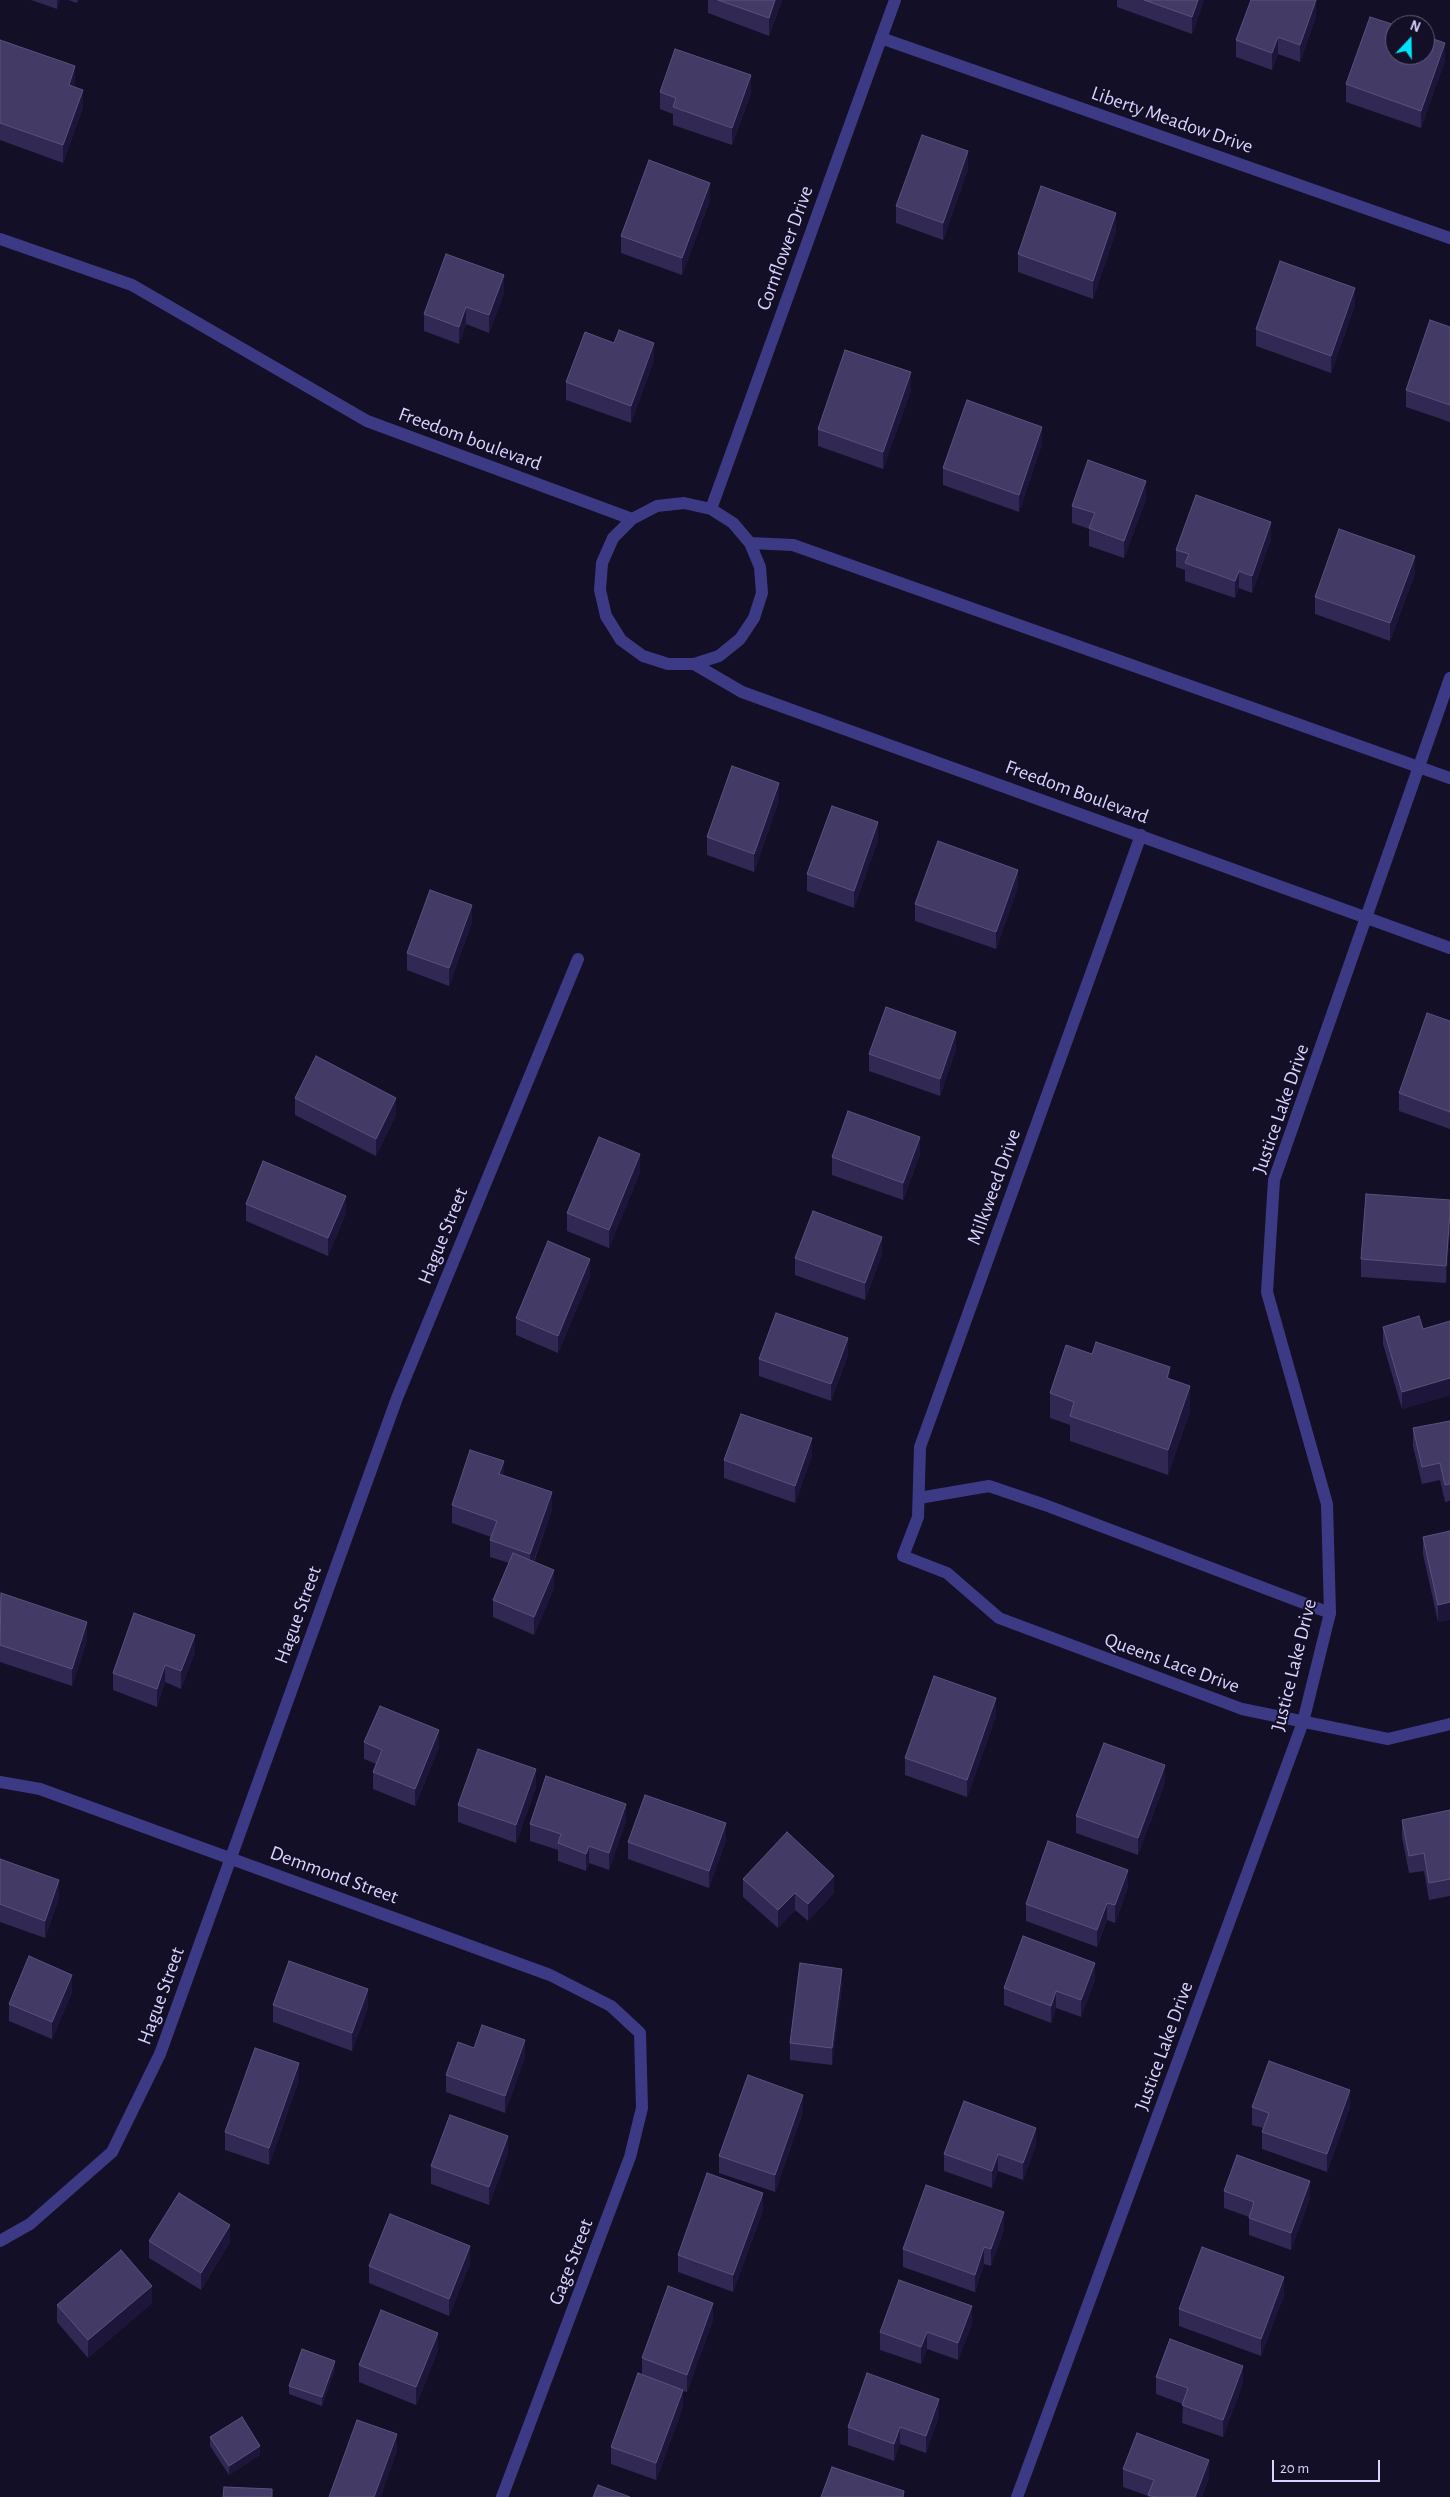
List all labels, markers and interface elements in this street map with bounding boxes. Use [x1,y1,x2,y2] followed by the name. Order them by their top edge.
[1385,15,1435,65] north arrow
[1408,19,1422,35] text: N
[1088,81,1256,159] street label: Liberty Meadow Drive
[751,182,819,314] street label: Cornflower Drive
[395,402,545,476] street label: Freedom boulevard
[1002,755,1152,829] street label: Freedom Boulevard
[1248,1041,1314,1177] street label: Justice Lake Drive
[962,1126,1026,1248] street label: Milkweed Drive
[413,1184,473,1288] street label: Hague Street
[269,1563,327,1667] street label: Hague Street
[1266,1596,1322,1734] street label: Justice Lake Drive
[1101,1627,1243,1699] street label: Queens Lace Drive
[267,1841,401,1909] street label: Demmond Street
[132,1944,190,2048] street label: Hague Street
[1130,1978,1198,2114] street label: Justice Lake Drive
[544,2216,598,2308] street label: Gage Street
[1275,2450,1382,2482] scale bar
[1280,2461,1309,2476] text: 20 m

